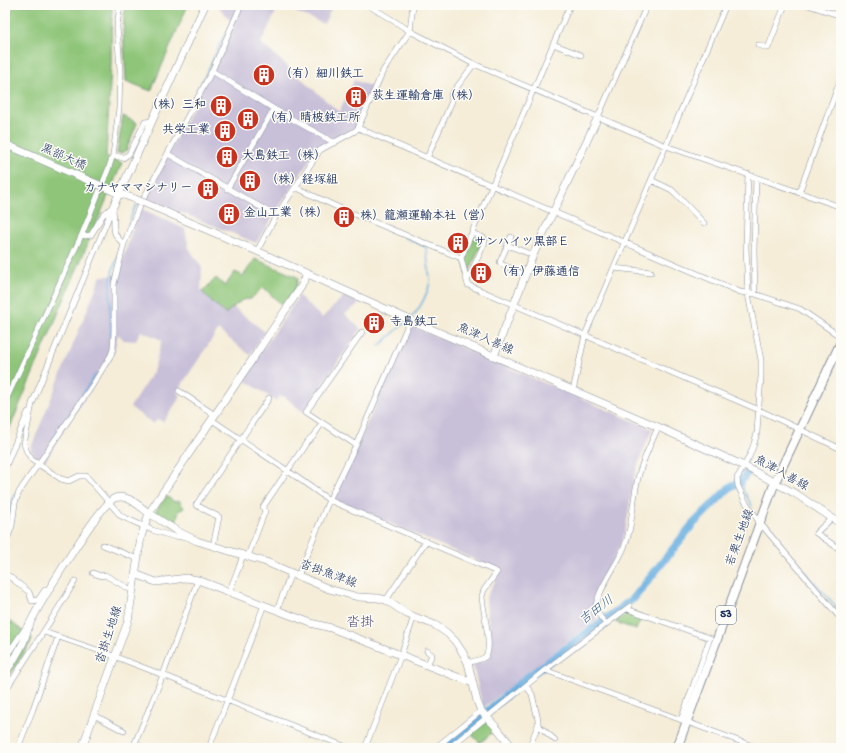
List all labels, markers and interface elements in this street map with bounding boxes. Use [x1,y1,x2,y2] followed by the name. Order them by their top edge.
[251,62,277,88] building icon: （有）細川鉄工
[280,67,364,82] place label: （有）細川鉄工
[343,84,369,110] building icon: 荻生運輸倉庫（株）
[372,88,480,104] place label: 荻生運輸倉庫（株）
[208,93,234,119] building icon: （株）三和
[146,98,206,113] place label: （株）三和
[235,106,261,132] building icon: （有）晴柀鉄工所
[264,111,361,126] place label: （有）晴柀鉄工所
[212,118,238,144] building icon: 共栄工業
[162,123,210,138] place label: 共栄工業
[38,141,88,174] street label: 黒部大橋
[214,144,240,170] building icon: 大島鉄工（株）
[242,149,326,164] place label: 大島鉄工（株）
[237,168,263,194] building icon: （株）経塚組
[266,173,338,188] place label: （株）経塚組
[195,176,221,202] building icon: カナヤママシナリー
[84,182,192,196] place label: カナヤママシナリー
[216,201,242,227] building icon: 金山工業（株）
[331,204,357,230] building icon: 株）籠瀬運輸本社（営）
[244,206,328,221] place label: 金山工業（株）
[360,208,492,224] place label: 株）籠瀬運輸本社（営）
[445,230,471,256] building icon: サンハイツ黒部Ｅ
[474,235,570,250] place label: サンハイツ黒部Ｅ
[468,260,494,286] building icon: （有）伊藤通信
[496,265,580,280] place label: （有）伊藤通信
[361,310,387,336] building icon: 寺島鉄工
[390,315,438,330] place label: 寺島鉄工
[455,320,516,359] street label: 魚津入善線
[751,452,811,495] street label: 魚津入善線
[723,507,758,569] street label: 若栗生地線
[297,557,359,592] street label: 沓掛魚津線
[576,592,617,629] water label: 吉田川
[93,604,126,666] street label: 沓掛生地線
[716,606,736,624] road number: 53
[346,615,374,632] district label: 沓掛

